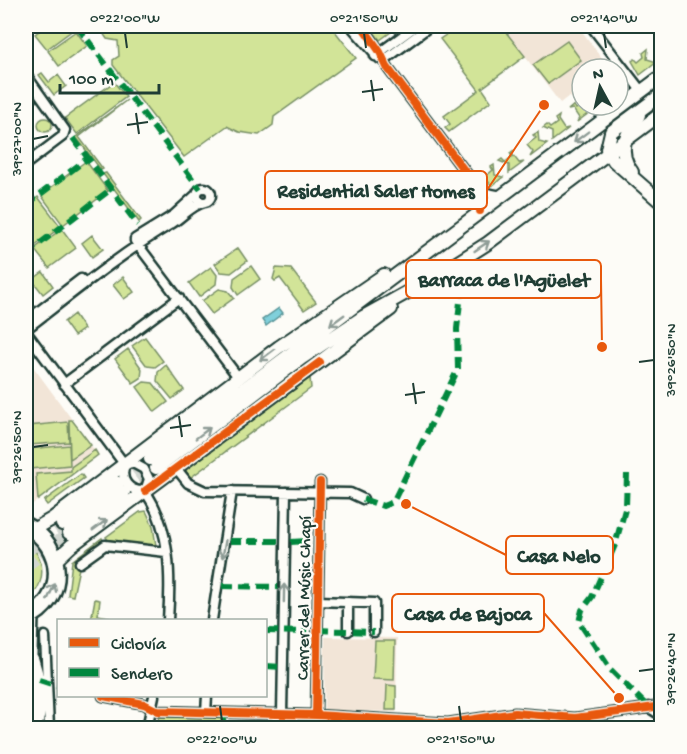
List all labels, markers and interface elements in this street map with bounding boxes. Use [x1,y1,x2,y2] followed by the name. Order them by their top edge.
[90,10,160,28] text: 0°22'00"W
[330,10,398,28] text: 0°21'50"W
[570,10,638,28] text: 0°21'40"W
[60,57,159,95] scale bar
[570,57,630,117] north arrow
[592,65,605,86] text: N
[68,70,114,91] text: 100 m
[9,102,27,177] text: 39°27'00"N
[574,131,590,143] one-way arrow
[265,171,487,209] callout: Residential Saler Homes
[276,182,476,205] text: Residential Saler Homes
[474,240,490,252] one-way arrow
[406,260,601,298] callout: Barraca de l'Agüelet
[417,271,591,294] text: Barraca de l'Agüelet
[330,313,346,326] one-way arrow
[663,323,681,398] text: 39°26'50"N
[260,349,276,361] one-way arrow
[9,410,27,485] text: 39°26'50"N
[195,426,211,439] one-way arrow
[294,515,317,680] street label: Carrer del Músic Chapí
[91,518,107,531] one-way arrow
[506,536,613,574] callout: Casa Nelo
[218,539,229,558] one-way arrow
[516,547,601,570] text: Casa Nelo
[278,583,290,603] one-way arrow
[46,584,58,602] one-way arrow
[392,594,544,632] callout: Casa de Bajoca
[403,605,533,628] text: Casa de Bajoca
[57,619,267,697] legend
[663,633,681,706] text: 39°26'40"N
[111,635,167,656] text: Ciclovía
[111,665,173,686] text: Sendero
[187,731,257,749] text: 0°22'00"W
[427,731,495,749] text: 0°21'50"W

